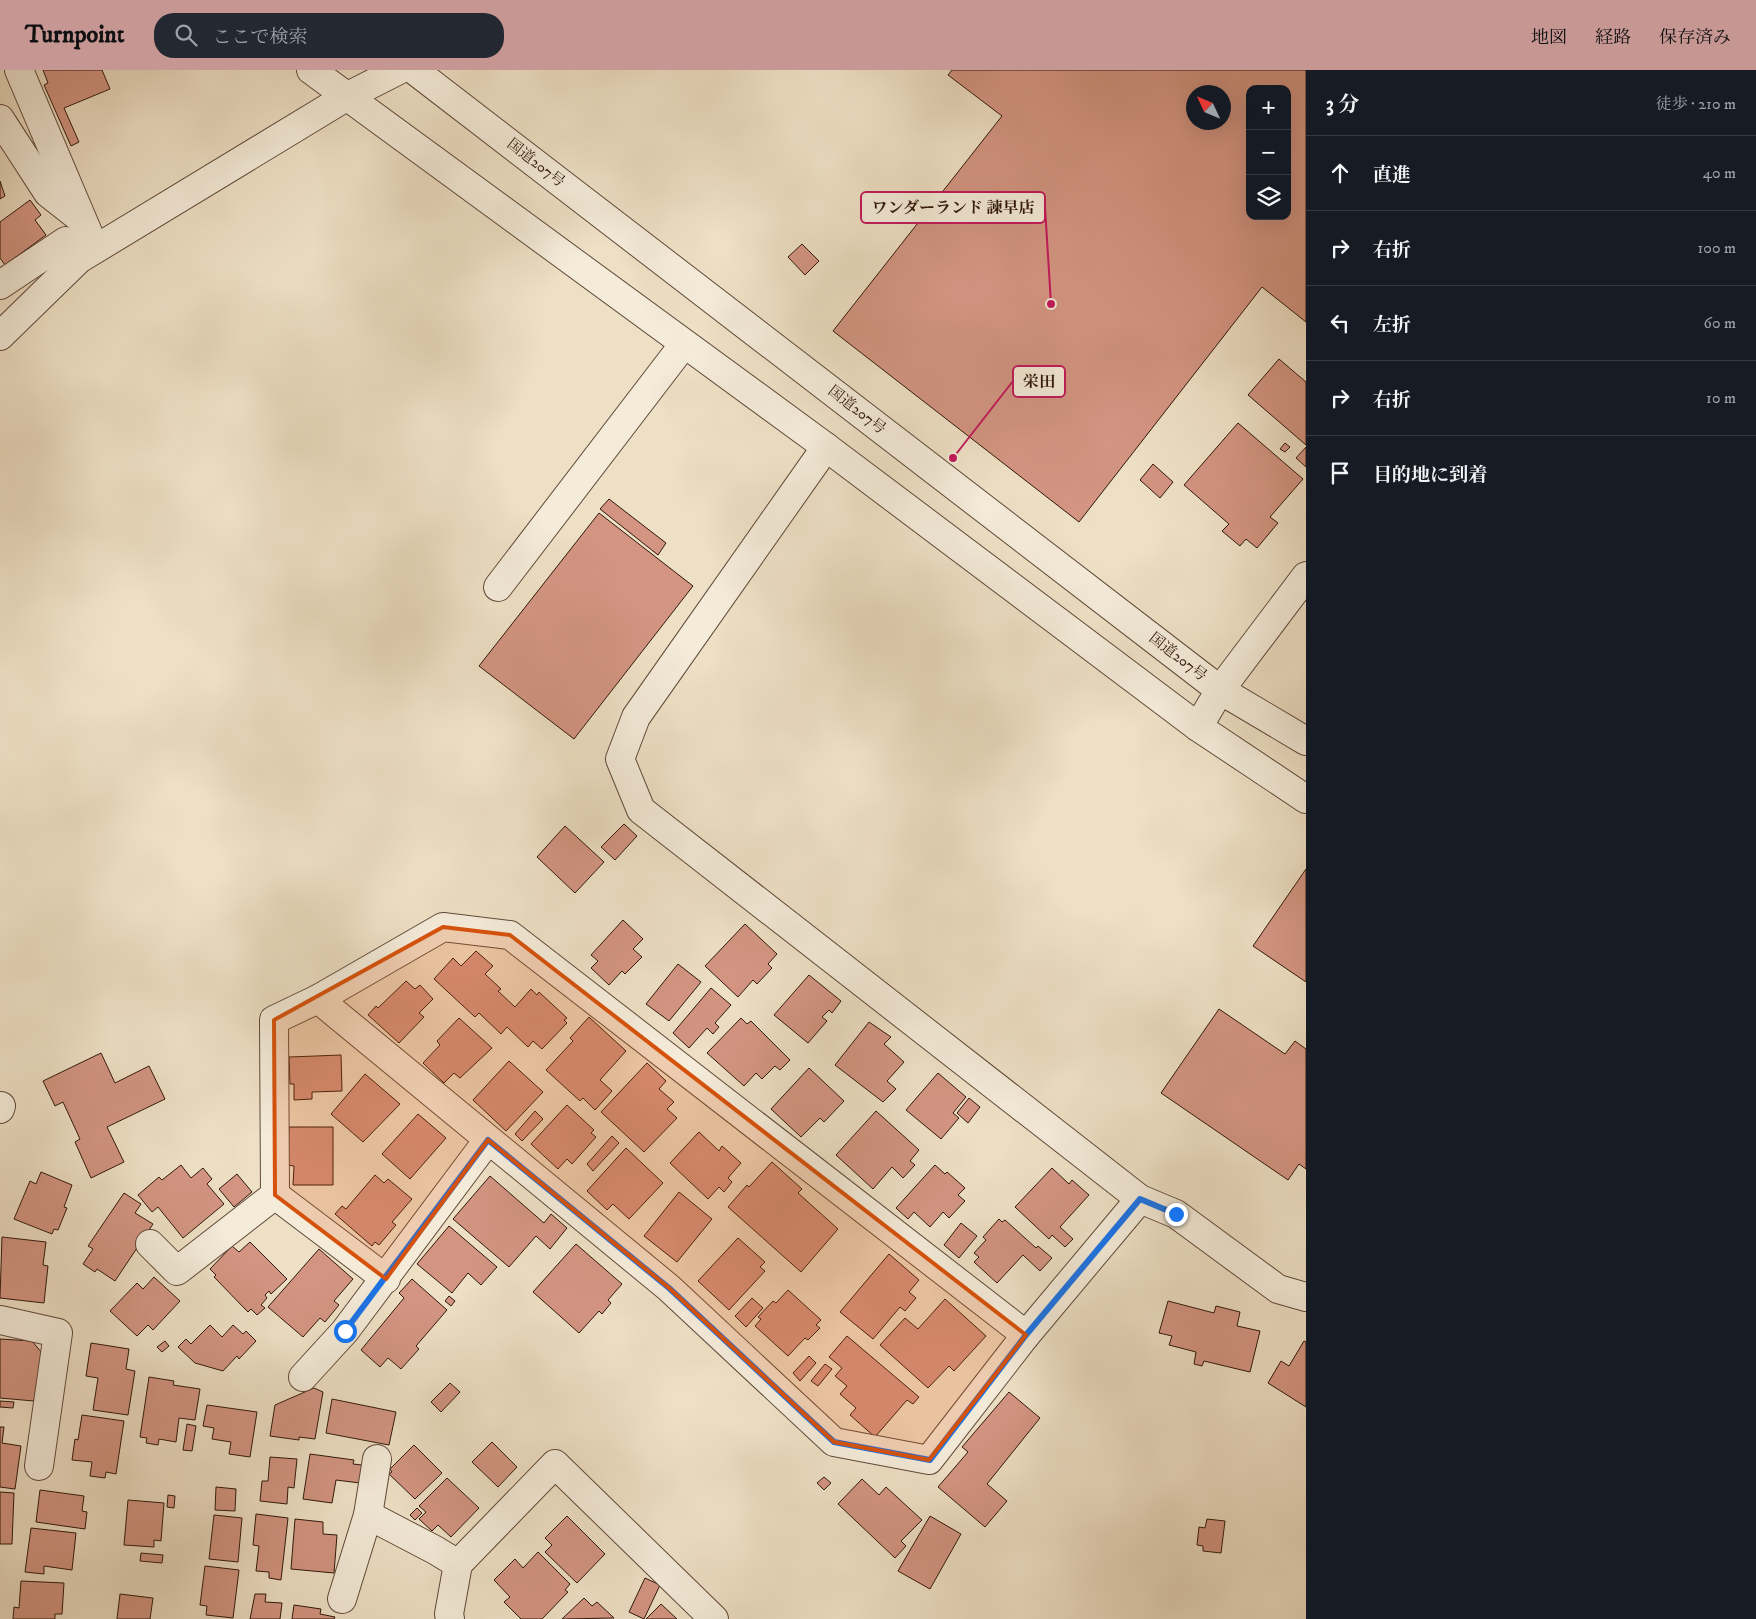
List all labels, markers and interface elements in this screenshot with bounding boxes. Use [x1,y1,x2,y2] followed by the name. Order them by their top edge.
[154,13,504,58] search box
[25,20,124,50] text: Turnpoint
[172,21,200,49] icon: search
[212,26,307,49] text: ここで検索
[1531,27,1567,49] text: 地図
[1595,27,1631,49] text: 経路
[1659,27,1731,49] text: 保存済み
[1186,85,1231,130] north arrow
[1246,85,1291,220] map controls
[1246,85,1291,130] button: +
[1326,92,1359,118] text: 3 分
[1656,94,1736,114] text: 徒歩 · 210 m
[1246,130,1291,175] button: −
[503,134,569,192] street label: 国道207号
[1326,159,1354,187] icon: ahead
[1703,163,1736,183] text: 40 m
[1373,164,1411,187] text: 直進
[1246,175,1291,220] button: layers
[861,192,1045,223] callout: ワンダーランド 諫早店
[872,198,1034,218] text: ワンダーランド 諫早店
[1326,234,1354,262] icon: right
[1698,238,1736,258] text: 100 m
[1373,239,1411,262] text: 右折
[1326,309,1354,337] icon: left
[1704,313,1736,333] text: 60 m
[1373,314,1411,337] text: 左折
[1013,366,1065,397] callout: 栄田
[1023,372,1055,392] text: 栄田
[824,381,890,439] street label: 国道207号
[1326,384,1354,412] icon: right
[1706,388,1736,408] text: 10 m
[1373,389,1411,412] text: 右折
[1326,459,1354,487] icon: arrive
[1373,464,1487,487] text: 目的地に到着
[1145,628,1211,686] street label: 国道207号
[1165,1203,1188,1226] route end
[334,1320,357,1343] route start

